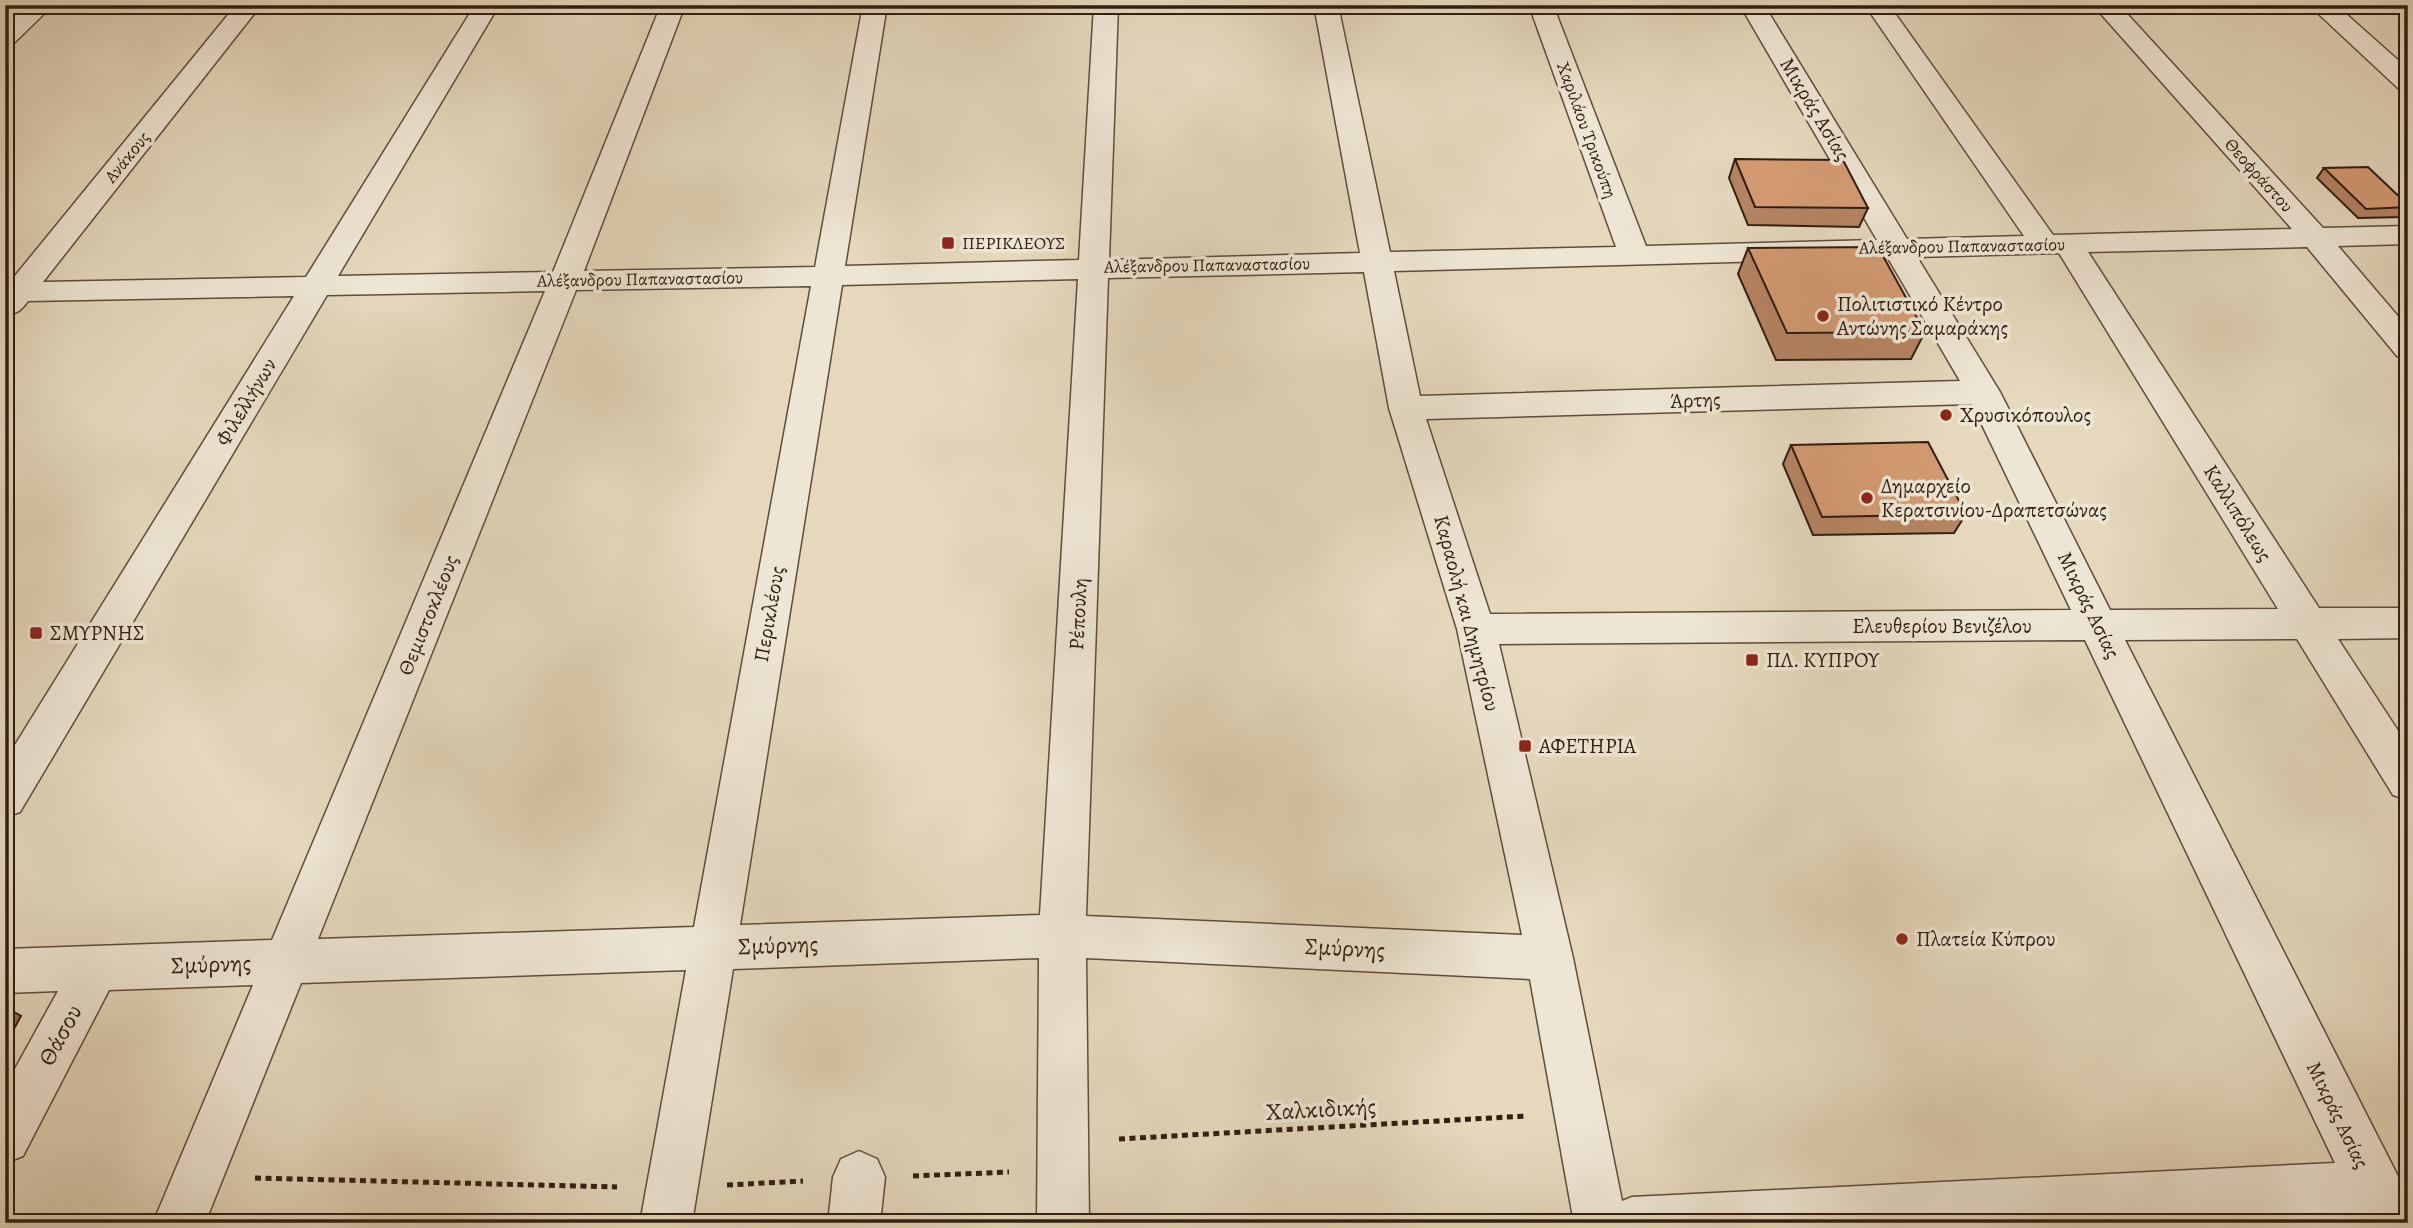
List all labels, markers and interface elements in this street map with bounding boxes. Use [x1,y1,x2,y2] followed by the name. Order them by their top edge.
[1773,52,1857,166] street label: Μικράς Ασίας
[1551,58,1623,202] street label: Χαριλάου Τρικούπη
[98,126,155,189] street label: Ανάκους
[2219,133,2299,217] street label: Θεοφράστου
[962,231,1065,255] place label: ΠΕΡΙΚΛΕΟΥΣ
[1858,232,2065,260] street label: Αλέξανδρου Παπαναστασίου
[940,235,956,251] marker: ΠΕΡΙΚΛΕΟΥΣ
[1103,251,1310,279] street label: Αλέξανδρου Παπαναστασίου
[536,265,743,293] street label: Αλέξανδρου Παπαναστασίου
[1836,290,2008,342] place label: Πολιτιστικό Κέντρο Αντώνης Σαμαράκης
[1815,308,1831,324] marker: Πολιτιστικό Κέντρο Αντώνης Σαμαράκης
[209,353,283,451] street label: Φιλελλήνων
[1669,385,1721,415] street label: Άρτης
[1960,401,2091,429] place label: Χρυσικόπουλος
[1938,407,1954,423] marker: Χρυσικόπουλος
[2197,459,2279,567] street label: Καλλιπόλεως
[1881,472,2107,524] place label: Δημαρχείο Κερατσινίου-Δραπετσώνας
[1859,490,1875,506] marker: Δημαρχείο Κερατσινίου-Δραπετσώνας
[1427,512,1507,714] street label: Καραολή και Δημητρίου
[2051,547,2127,663] street label: Μικράς Ασίας
[391,551,465,679] street label: Θεμιστοκλέους
[747,564,791,664] street label: Περικλέους
[1062,577,1094,651] street label: Ρέπουλη
[1852,612,2032,640] street label: Ελευθερίου Βενιζέλου
[50,619,145,647] place label: ΣΜΥΡΝΗΣ
[28,625,44,641] marker: ΣΜΥΡΝΗΣ
[1766,646,1880,674] place label: ΠΛ. ΚΥΠΡΟΥ
[1744,652,1760,668] marker: ΠΛ. ΚΥΠΡΟΥ
[1538,732,1637,760] place label: ΑΦΕΤΗΡΙΑ
[1517,738,1533,754] marker: ΑΦΕΤΗΡΙΑ
[1916,925,2056,953] place label: Πλατεία Κύπρου
[737,928,819,962] street label: Σμύρνης
[1304,930,1386,966] street label: Σμύρνης
[1894,931,1910,947] marker: Πλατεία Κύπρου
[170,947,252,981] street label: Σμύρνης
[31,999,89,1071] street label: Θάσου
[2300,1057,2376,1173] street label: Μικράς Ασίας
[1265,1090,1377,1128] street label: Χαλκιδικής

